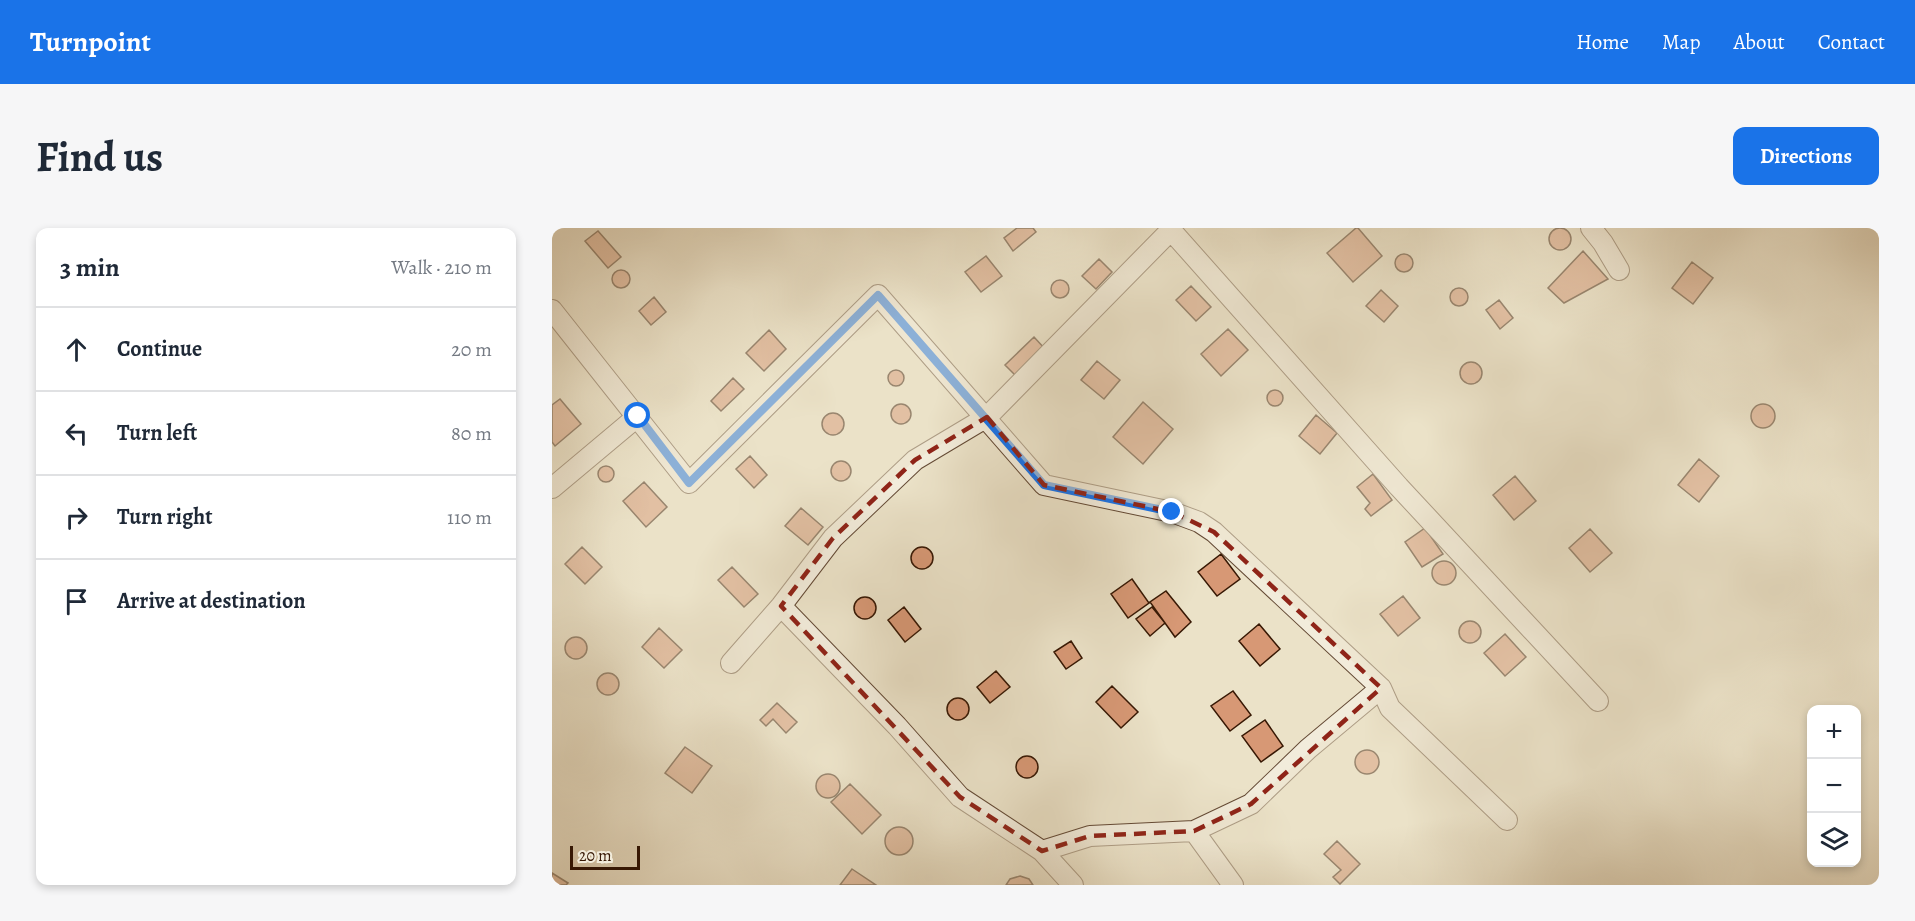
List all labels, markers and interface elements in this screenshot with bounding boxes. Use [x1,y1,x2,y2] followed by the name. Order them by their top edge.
[30,23,151,61] text: Turnpoint
[1576,28,1629,56] text: Home
[1662,28,1700,56] text: Map
[1733,28,1785,56] text: About
[1818,28,1885,56] text: Contact
[1733,127,1879,185] button: Directions
[36,128,163,185] text: Find us
[60,250,120,285] text: 3 min
[391,254,492,281] text: Walk · 210 m
[60,333,93,366] icon: ahead
[117,334,202,364] text: Continue
[451,336,492,363] text: 20 m
[624,402,650,428] route start
[60,417,93,450] icon: left
[117,418,197,448] text: Turn left
[451,420,492,447] text: 80 m
[1158,498,1184,524] route end
[60,501,93,534] icon: right
[117,502,213,532] text: Turn right
[447,504,492,531] text: 110 m
[60,585,93,618] icon: arrive
[117,586,306,616] text: Arrive at destination
[1807,705,1861,867] map controls
[1807,705,1861,759] button: +
[1807,759,1861,813] button: −
[1807,813,1861,867] button: layers
[570,843,640,870] scale bar
[579,845,612,867] text: 20 m

